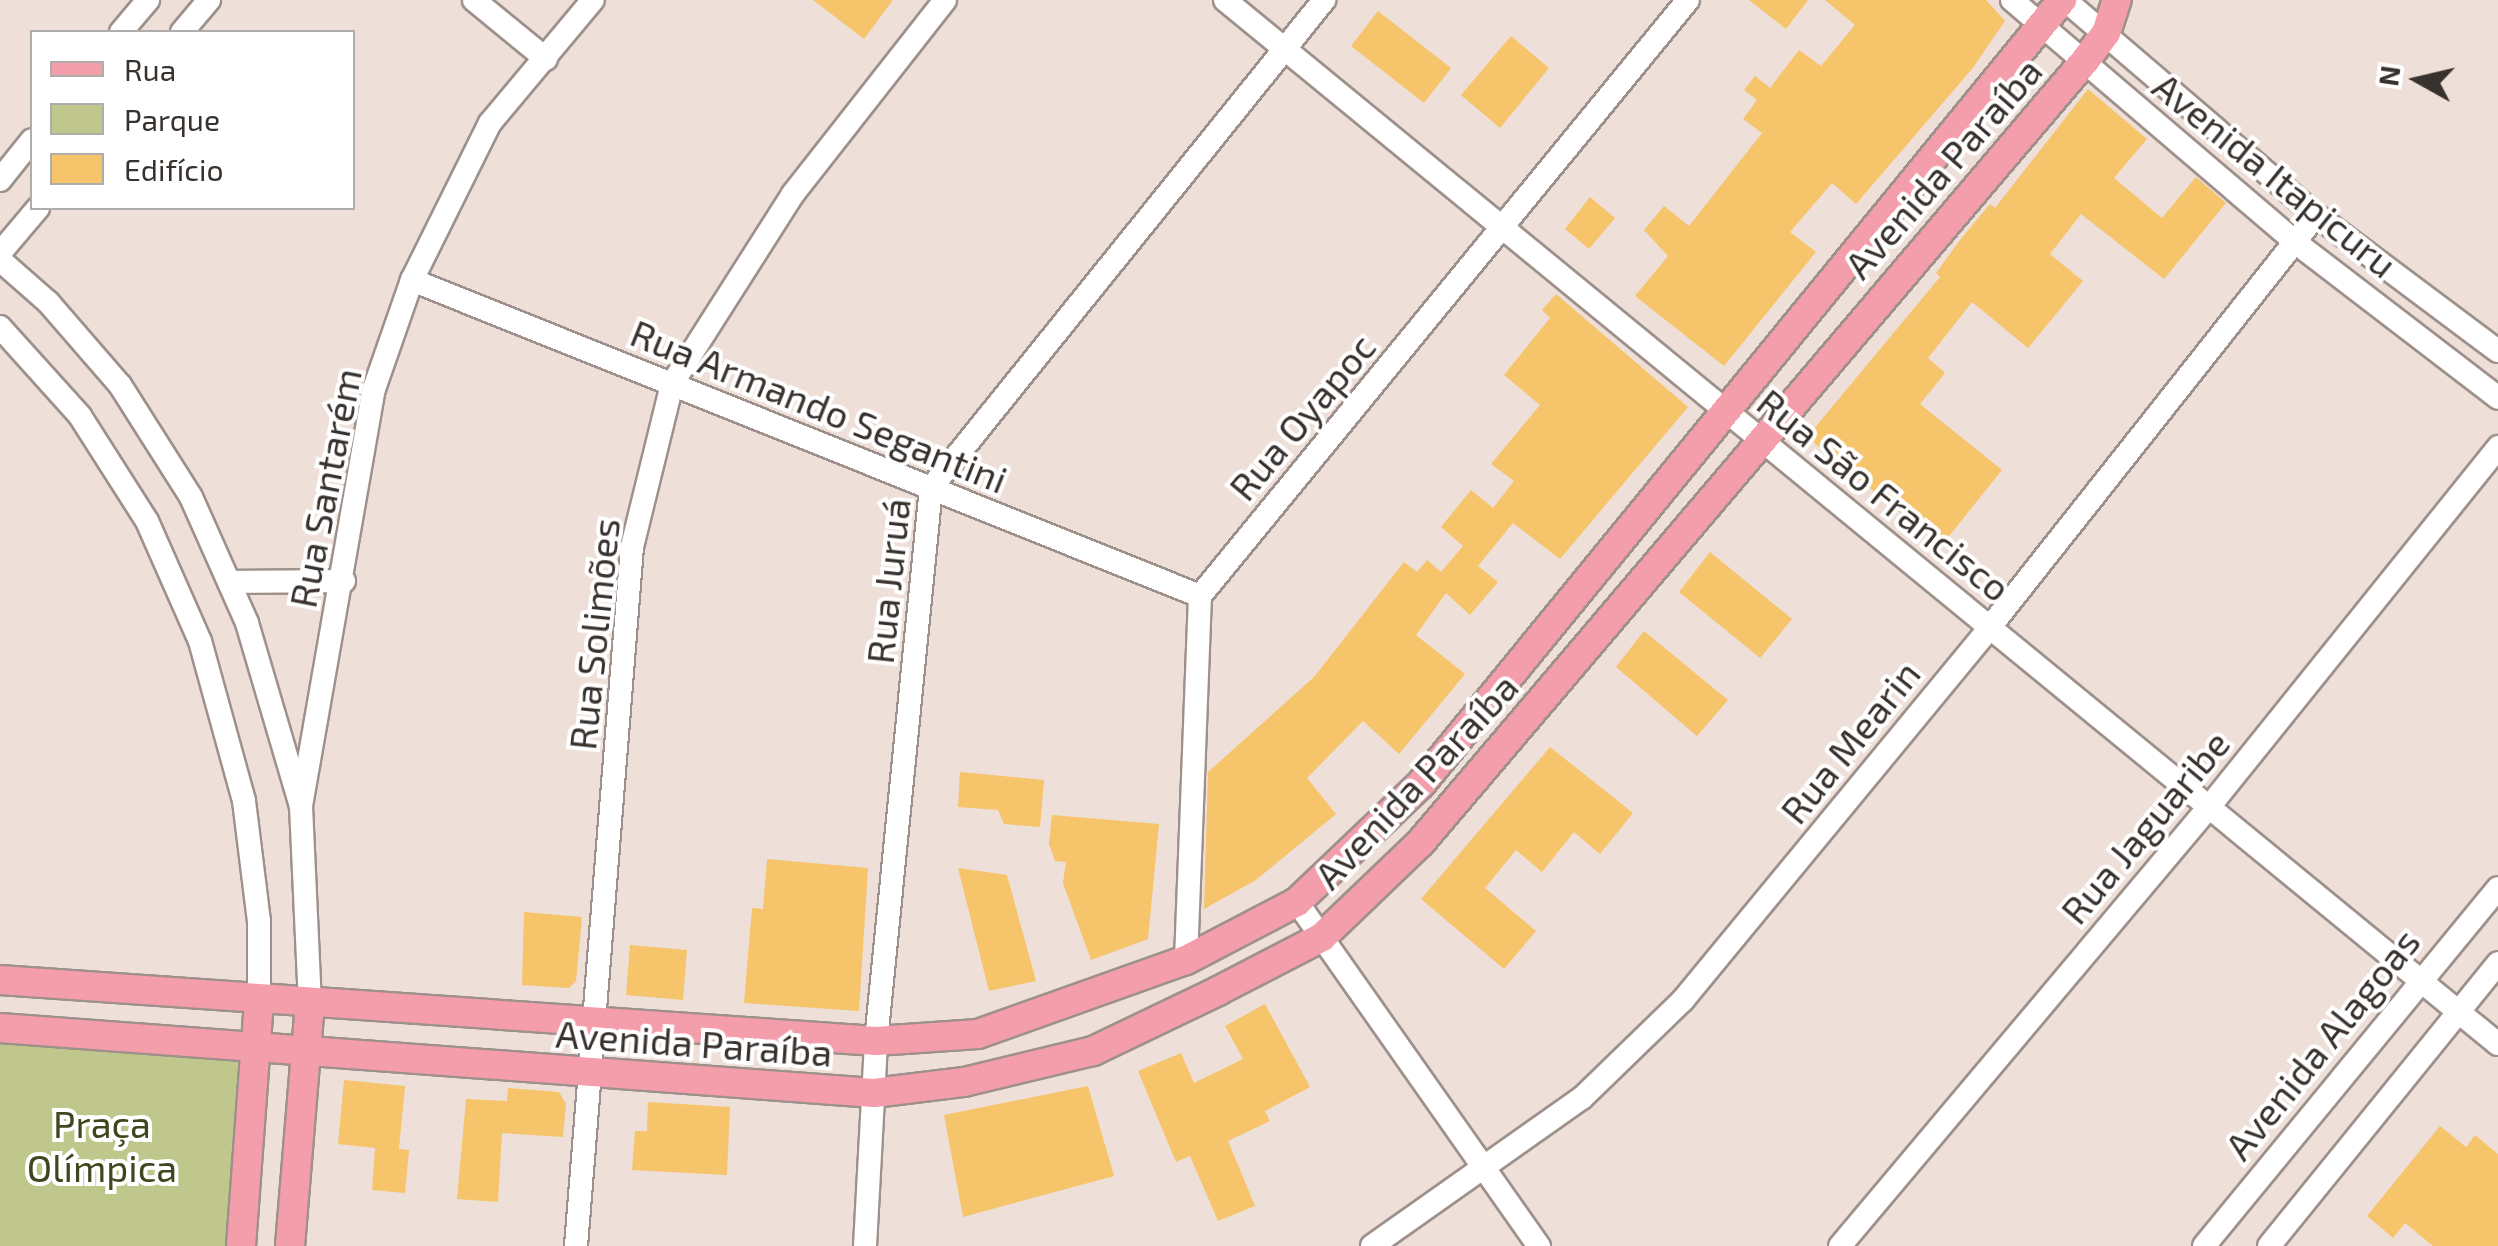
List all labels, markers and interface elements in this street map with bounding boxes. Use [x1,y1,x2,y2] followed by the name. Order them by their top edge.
[30,30,355,210] legend
[2368,30,2468,130] north arrow
[1835,49,2051,287] street label: Avenida Paraíba
[124,51,176,87] text: Rua
[2144,63,2406,287] street label: Avenida Itapicuru
[2370,63,2407,88] text: N
[124,101,220,137] text: Parque
[124,151,223,187] text: Edifício
[624,309,1014,503] street label: Rua Armando Segantini
[1219,325,1385,509] street label: Rua Oyapoc
[279,365,371,611] street label: Rua Santarém
[1748,379,2020,611] street label: Rua São Francisco
[857,496,919,666] street label: Rua Juruá
[559,516,629,752] street label: Rua Solimões
[1771,652,1929,832] street label: Rua Mearin
[1305,664,1527,898] street label: Avenida Paraíba
[2051,721,2239,933] street label: Rua Jaguaribe
[2215,919,2429,1169] street label: Avenida Alagoas
[554,1011,834,1075] street label: Avenida Paraíba
[27,1101,177,1190] park label: Praça Olímpica

